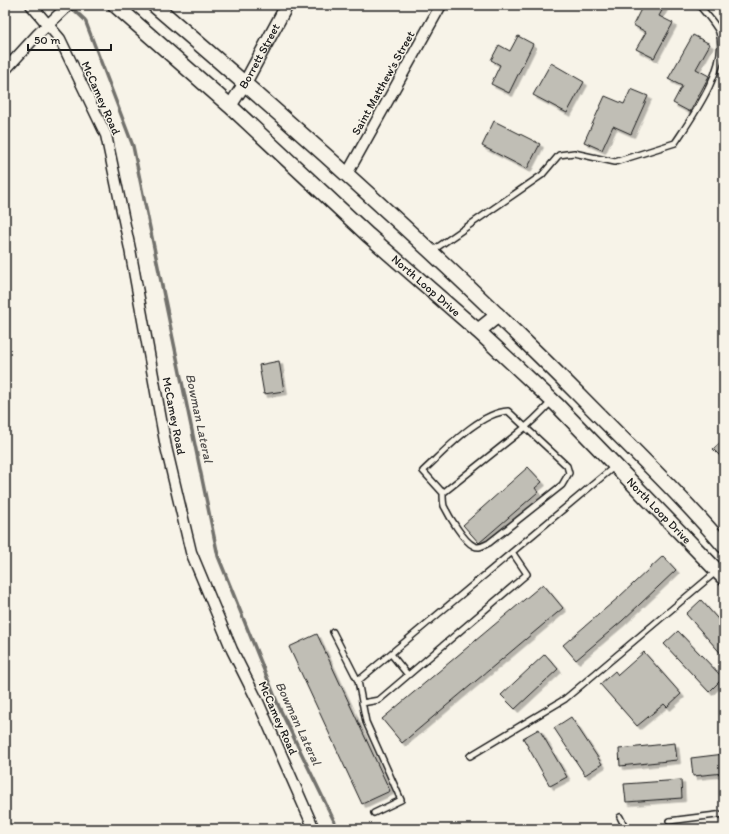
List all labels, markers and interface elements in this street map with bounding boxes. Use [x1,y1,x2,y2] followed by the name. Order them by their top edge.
[236,21,283,91] street label: Borrett Street
[28,26,111,52] scale bar
[349,28,418,138] street label: Saint Matthew's Street
[34,33,60,47] text: 50 m
[79,59,124,137] street label: McCamey Road
[389,252,464,320] street label: North Loop Drive
[183,372,217,465] water label: Bowman Lateral
[160,376,188,457] street label: McCamey Road
[624,475,694,547] street label: North Loop Drive
[256,679,301,757] street label: McCamey Road
[273,679,325,769] water label: Bowman Lateral

